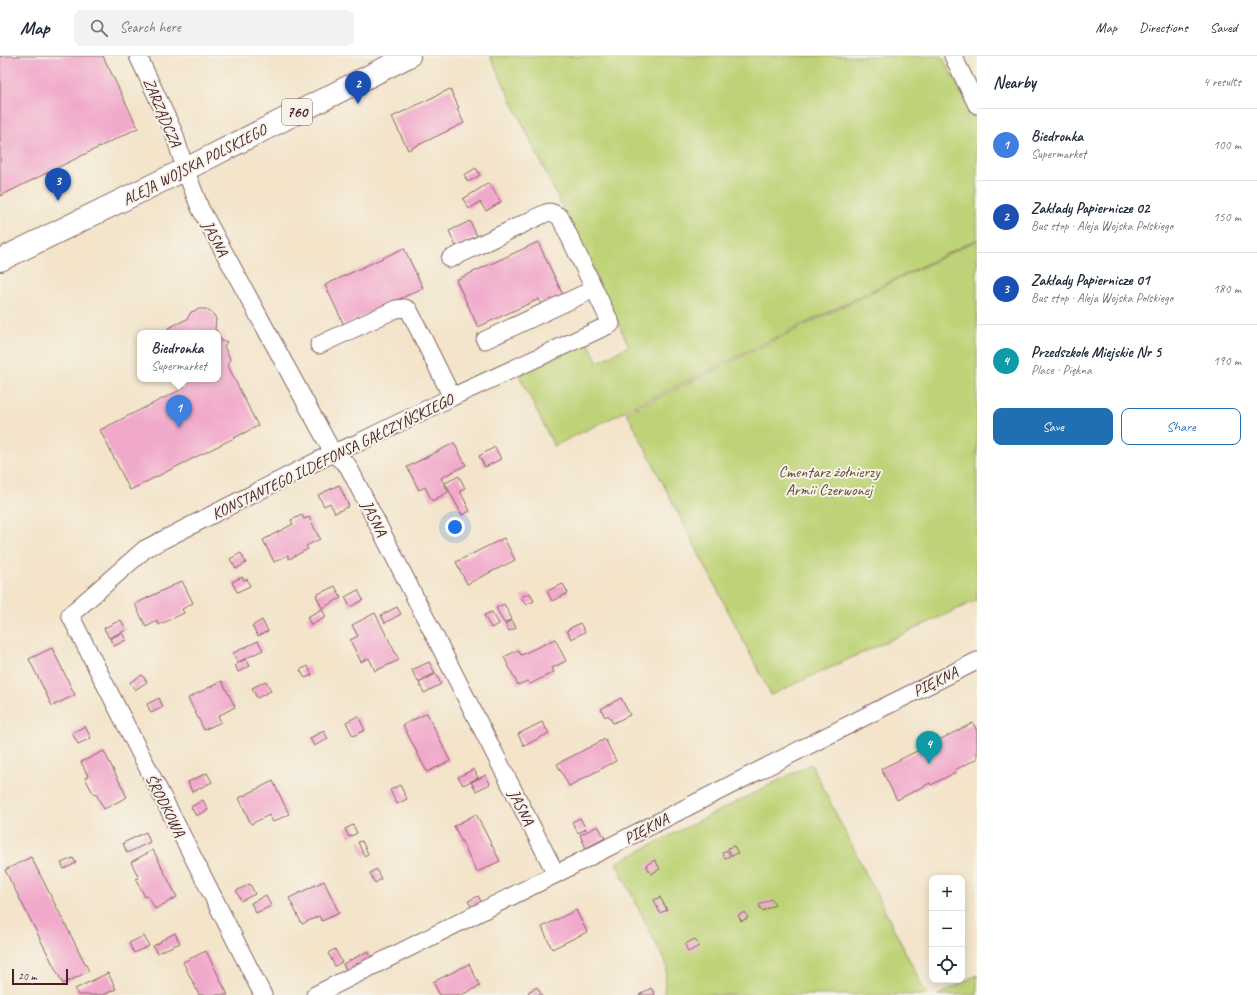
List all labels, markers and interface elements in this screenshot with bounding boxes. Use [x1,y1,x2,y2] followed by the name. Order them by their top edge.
[74,10,354,46] search box
[20,16,50,40] text: Map
[88,17,110,39] icon: search
[120,18,181,37] text: Search here
[1096,19,1117,36] text: Map
[1139,19,1188,36] text: Directions
[1210,19,1237,36] text: Saved
[345,71,371,104] pin: 2
[993,72,1036,93] text: Nearby
[1203,74,1241,90] text: 4 results
[139,75,186,151] street label: ZARZĄDCZA
[282,99,312,125] road number: 760
[119,119,272,210] street label: ALEJA WOJSKA POLSKIEGO
[1031,127,1083,146] text: Biedronka
[1003,137,1009,153] text: 1
[1213,137,1241,153] text: 100 m
[1031,146,1086,162] text: Supermarket
[45,168,71,201] pin: 3
[1031,199,1150,218] text: Zakłady Papiernicze 02
[1003,209,1009,225] text: 2
[1213,209,1241,225] text: 150 m
[197,216,233,260] street label: JASNA
[1031,218,1173,234] text: Bus stop · Aleja Wojska Polskiego
[1031,271,1150,290] text: Zakłady Papiernicze 01
[1003,281,1009,297] text: 3
[1213,281,1241,297] text: 180 m
[1031,290,1173,306] text: Bus stop · Aleja Wojska Polskiego
[137,330,221,382] popup
[151,339,203,358] text: Biedronka
[1031,343,1161,362] text: Przedszkole Miejskie Nr 5
[1003,353,1009,369] text: 4
[1213,353,1241,369] text: 190 m
[151,358,207,374] text: Supermarket
[1031,362,1092,378] text: Place · Piękna
[208,389,458,524] street label: KONSTANTEGO ILDEFONSA GAŁCZYŃSKIEGO
[166,395,192,428] pin: 1
[993,408,1113,445] button: Save
[1121,408,1241,445] button: Share
[778,462,881,500] park label: Cmentarz żołnierzy Armii Czerwonej
[356,496,392,540] street label: JASNA
[445,517,465,537] your location
[910,662,962,701] street label: PIĘKNA
[916,731,942,764] pin: 4
[141,771,190,841] street label: ŚRODKOWA
[503,785,539,829] street label: JASNA
[621,809,673,849] street label: PIĘKNA
[929,875,965,983] map controls
[929,875,965,911] button: +
[929,911,965,947] button: −
[929,947,965,983] button: locate
[12,967,68,986] scale bar
[18,969,37,983] text: 20 m

